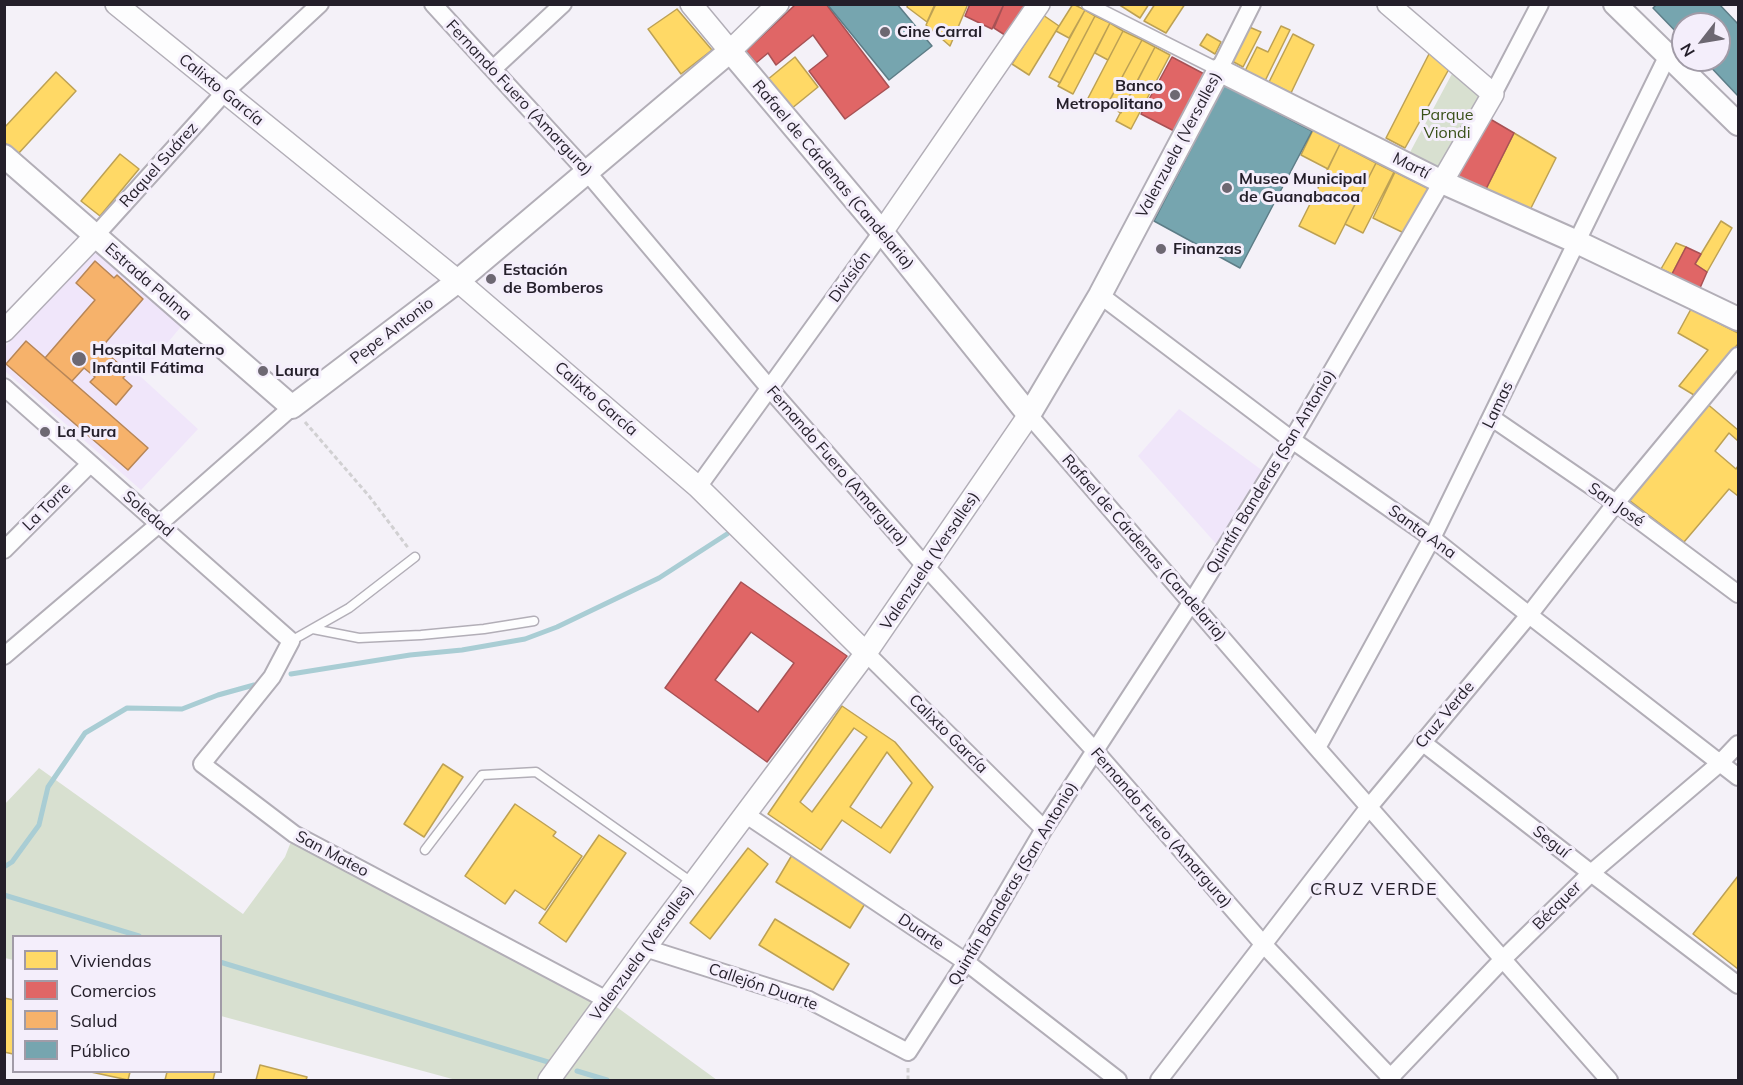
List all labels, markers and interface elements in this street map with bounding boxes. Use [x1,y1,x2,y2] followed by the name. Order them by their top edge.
[1671,12,1731,72] north arrow
[442,16,596,180] street label: Fernando Fuero (Amargura)
[897,22,982,42] place label: Cine Carral
[878,25,892,39] marker: Cine Carral
[1676,40,1699,61] text: N
[175,50,267,130] street label: Calixto García
[1132,69,1226,221] street label: Valenzuela (Versalles)
[1056,76,1163,114] place label: Banco Metropolitano
[748,77,918,273] street label: Rafael de Cárdenas (Candelaria)
[1168,88,1182,102] marker: Banco Metropolitano
[1421,105,1473,143] park label: Parque Viondi
[116,119,202,211] street label: Raquel Suárez
[1389,149,1433,183] street label: Martí
[1239,169,1367,207] place label: Museo Municipal de Guanabacoa
[1220,181,1234,195] marker: Museo Municipal de Guanabacoa
[101,239,195,325] street label: Estrada Palma
[1173,239,1242,259] place label: Finanzas
[1154,242,1168,256] marker: Finanzas
[825,248,875,306] street label: División
[503,260,603,298] place label: Estación de Bomberos
[484,272,498,286] marker: Estación de Bomberos
[347,293,437,369] street label: Pepe Antonio
[92,340,225,378] place label: Hospital Materno Infantil Fátima
[70,350,88,368] marker: Hospital Materno Infantil Fátima
[551,358,641,440] street label: Calixto García
[275,361,320,381] place label: Laura
[256,364,270,378] marker: Laura
[1202,367,1340,577] street label: Quintín Banderas (San Antonio)
[1478,378,1518,432] street label: Lamas
[762,382,912,550] street label: Fernando Fuero (Amargura)
[57,422,116,442] place label: La Pura
[38,425,52,439] marker: La Pura
[1058,451,1230,645] street label: Rafael de Cárdenas (Candelaria)
[19,479,75,535] street label: La Torre
[1584,479,1648,531] street label: San José
[119,487,177,541] street label: Soledad
[877,488,983,634] street label: Valenzuela (Versalles)
[1384,501,1460,563] street label: Santa Ana
[1411,678,1479,752] street label: Cruz Verde
[905,691,991,777] street label: Calixto García
[1086,744,1236,912] street label: Fernando Fuero (Amargura)
[944,779,1082,989] street label: Quintín Banderas (San Antonio)
[1529,822,1573,862] street label: Seguí
[292,827,372,881] street label: San Mateo
[1529,878,1585,934] street label: Bécquer
[1310,879,1438,901] district label: CRUZ VERDE
[586,882,698,1024] street label: Valenzuela (Versalles)
[894,910,948,954] street label: Duarte
[12,935,222,1073] legend
[70,949,152,972] text: Viviendas
[706,959,820,1015] street label: Callejón Duarte
[70,979,156,1002] text: Comercios
[70,1009,117,1032] text: Salud
[70,1039,130,1062] text: Público

